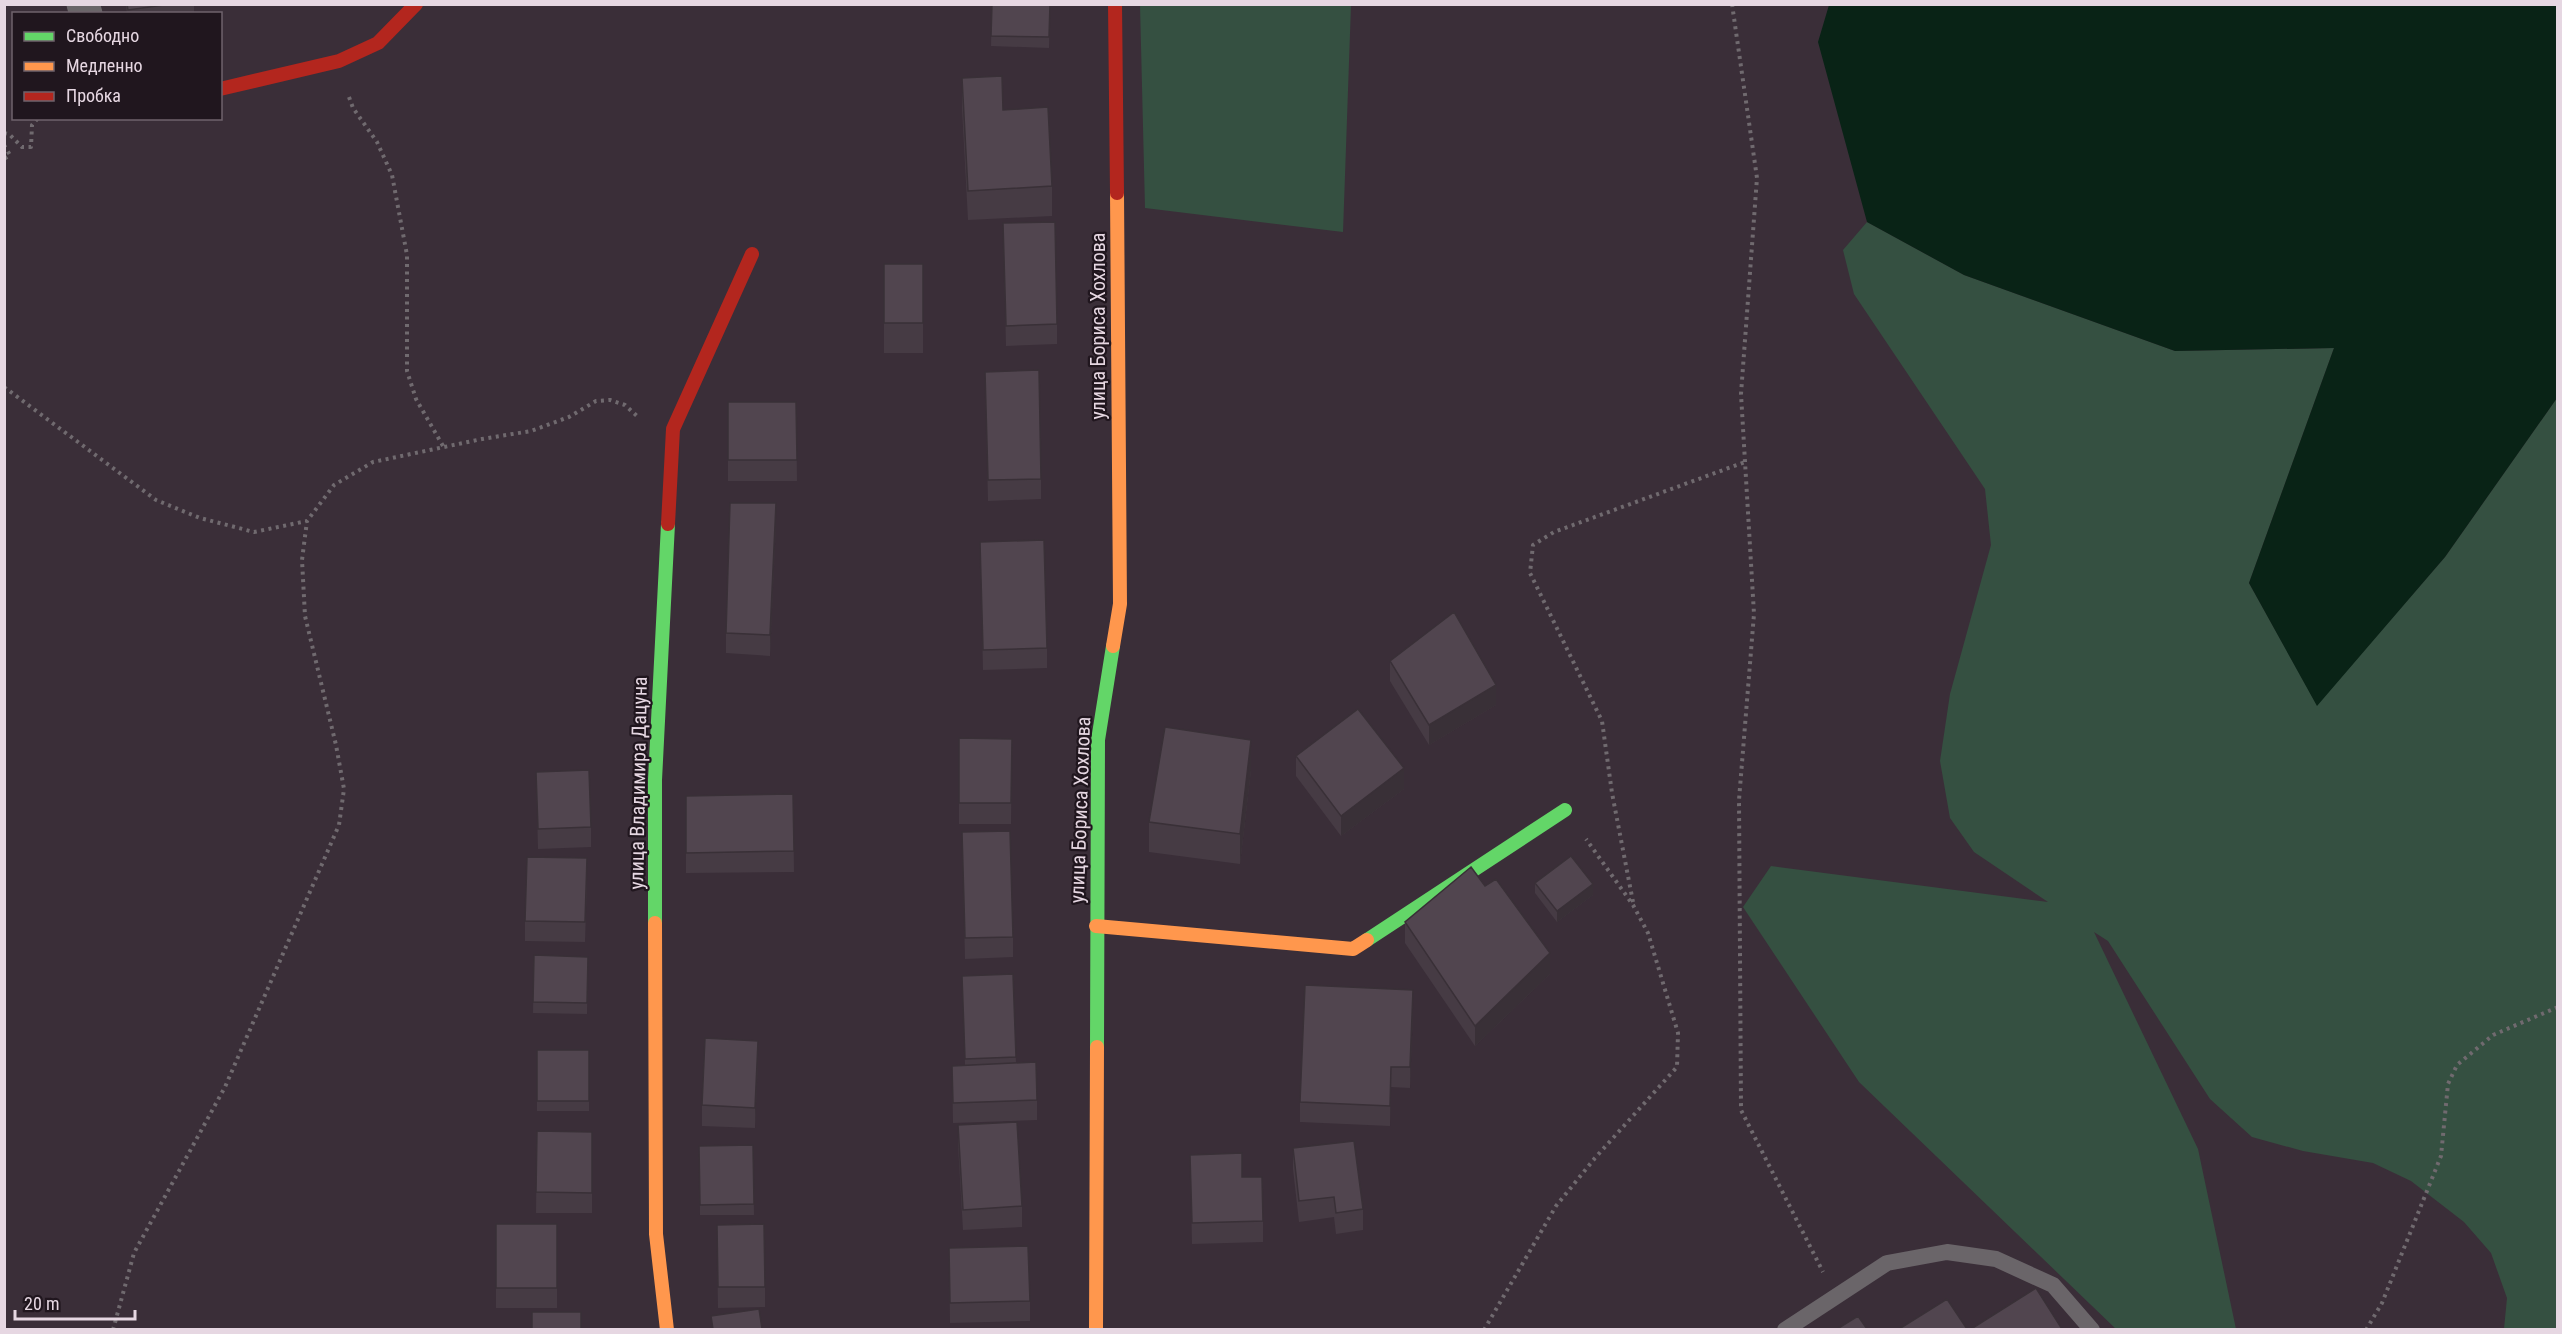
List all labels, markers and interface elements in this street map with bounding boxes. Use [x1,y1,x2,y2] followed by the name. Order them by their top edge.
[12,12,222,120] legend
[66,25,139,46] text: Свободно
[66,55,143,76] text: Медленно
[66,85,121,106] text: Пробка
[1086,233,1110,419] street label: улица Бориса Хохлова
[624,676,652,890] street label: улица Владимира Дацуна
[1065,716,1095,904] street label: улица Бориса Хохлова
[15,1283,135,1321] scale bar
[24,1293,59,1314] text: 20 m

